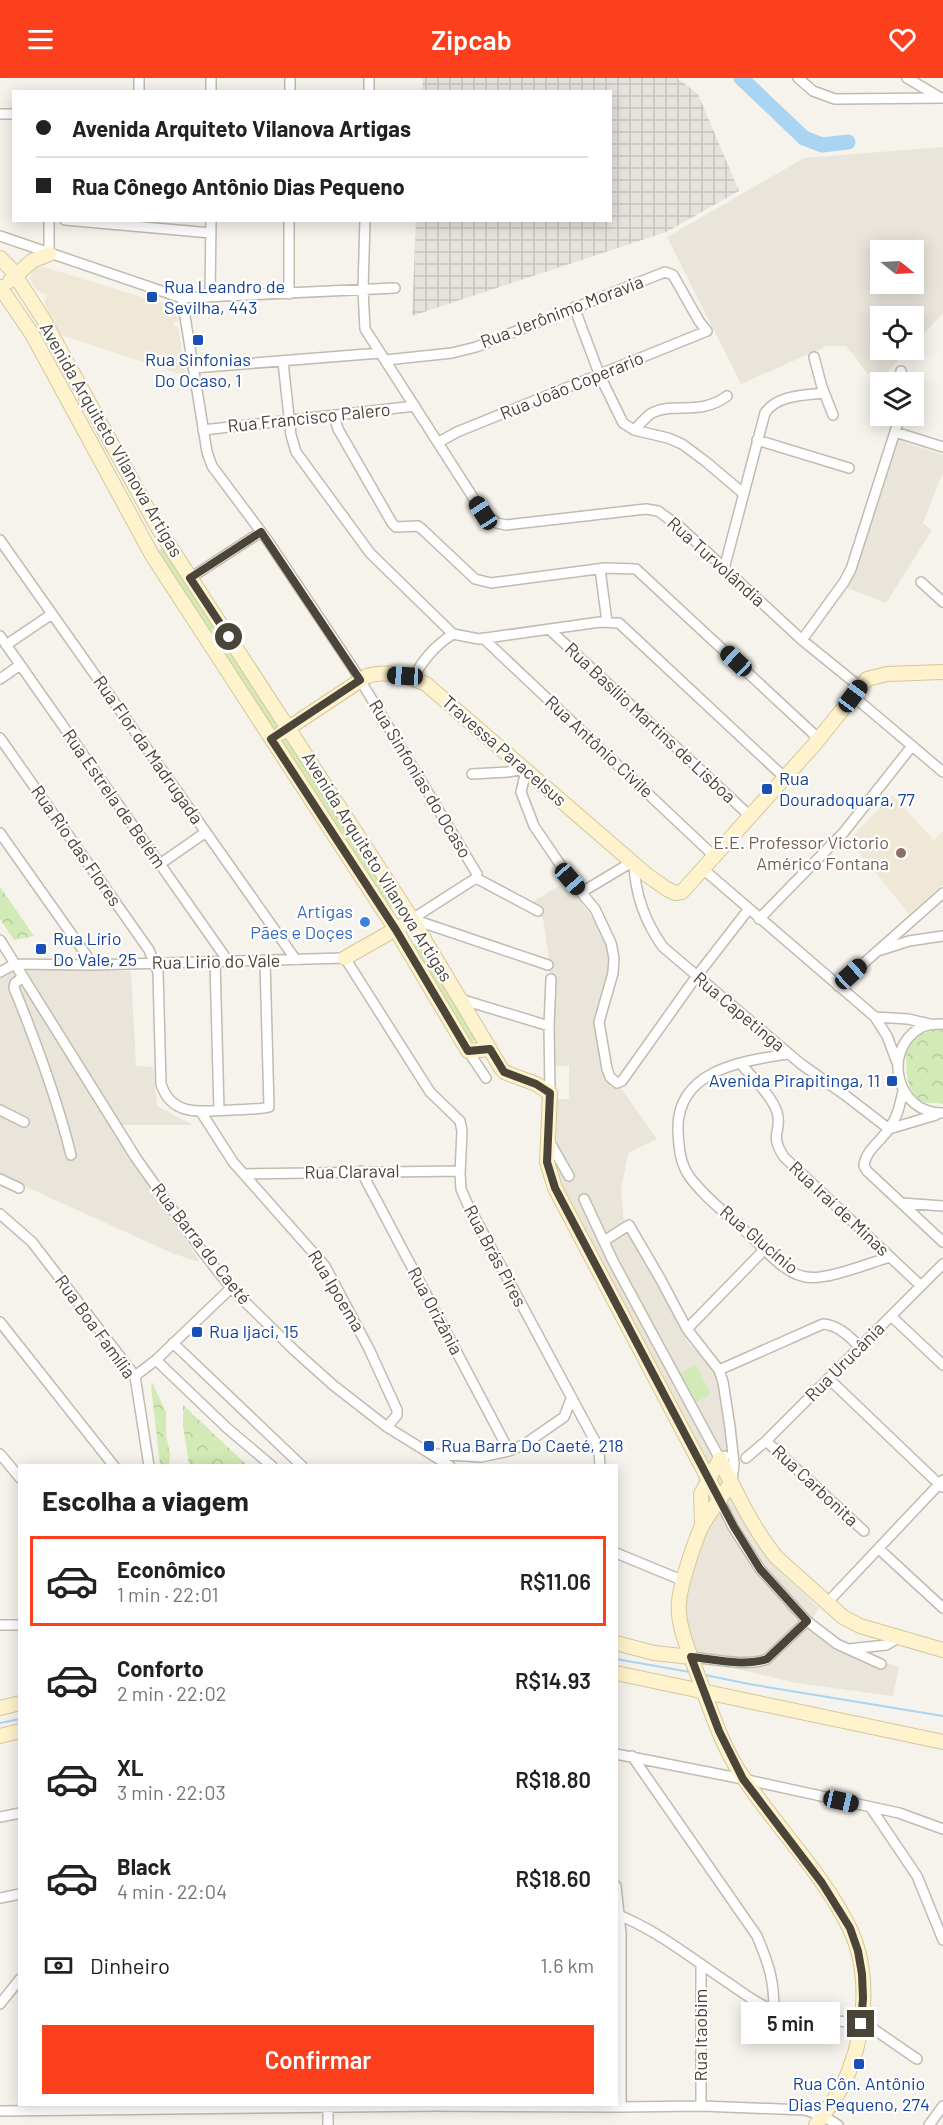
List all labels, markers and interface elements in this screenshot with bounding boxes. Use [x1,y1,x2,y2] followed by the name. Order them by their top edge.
[24,23,57,56] icon: menu
[431,23,512,55] text: Zipcab
[886,23,919,56] icon: heart
[72,115,411,141] text: Avenida Arquiteto Vilanova Artigas
[72,173,405,199] text: Rua Cônego Antônio Dias Pequeno
[870,240,924,294] north arrow
[870,240,924,426] map controls
[477,270,646,352] street label: Rua Jerônimo Moravia
[164,275,285,318] place label: Rua Leandro de Sevilha, 443
[145,290,159,304] marker: Rua Leandro de Sevilha, 443
[870,306,924,360] button: locate
[36,318,188,561] street label: Avenida Arquiteto Vilanova Artigas
[191,333,205,347] marker: Rua Sinfonias Do Ocaso, 1
[497,346,647,424] street label: Rua João Coperario
[145,348,251,391] place label: Rua Sinfonias Do Ocaso, 1
[870,372,924,426] button: layers
[226,398,392,437] street label: Rua Francisco Palero
[466,493,500,533] car
[663,512,770,611] street label: Rua Turvolândia
[215,623,242,650] route start
[561,637,741,807] street label: Rua Basílio Martins de Lisboa
[717,642,755,680] car
[387,666,423,686] car
[89,671,208,828] street label: Rua Flor da Madrugada
[835,676,871,716] car
[438,690,571,810] street label: Travessa Paracelsus
[541,690,658,802] street label: Rua Antônio Civile
[365,695,477,862] street label: Rua Sinfonias do Ocaso
[58,725,171,872] street label: Rua Estrela de Belém
[298,747,458,986] street label: Avenida Arquiteto Vilanova Artigas
[779,767,915,810] place label: Rua Douradoquara, 77
[27,781,127,910] street label: Rua Rio das Flores
[760,782,774,796] marker: Rua Douradoquara, 77
[713,831,889,874] place label: E.E. Professor Victorio Américo Fontana
[894,846,908,860] marker: E.E. Professor Victorio Américo Fontana
[551,860,589,898] car
[250,900,353,943] place label: Artigas Pães e Doçes
[358,915,372,929] marker: Artigas Pães e Doçes
[53,927,137,970] place label: Rua Lírio Do Vale, 25
[34,942,48,956] marker: Rua Lírio Do Vale, 25
[151,949,281,973] street label: Rua Lirio do Vale
[832,955,870,993] car
[690,967,790,1056] street label: Rua Capetinga
[709,1069,880,1091] place label: Avenida Pirapitinga, 11
[885,1074,899,1088] marker: Avenida Pirapitinga, 11
[785,1156,894,1260] street label: Rua Iraí de Minas
[304,1159,400,1183] street label: Rua Claraval
[147,1178,256,1309] street label: Rua Barra do Caeté
[716,1200,803,1278] street label: Rua Glucínio
[460,1201,532,1310] street label: Rua Brás Pires
[304,1246,370,1335] street label: Rua Ipoema
[404,1263,468,1358] street label: Rua Orizânia
[51,1270,141,1383] street label: Rua Boa Família
[800,1317,889,1406] street label: Rua Urucânia
[209,1320,299,1342] place label: Rua Ijaci, 15
[190,1325,204,1339] marker: Rua Ijaci, 15
[441,1434,624,1456] place label: Rua Barra Do Caeté, 218
[422,1439,436,1453] marker: Rua Barra Do Caeté, 218
[768,1440,863,1531] street label: Rua Carbonita
[42,1484,249,1516] text: Escolha a viagem
[45,1554,99,1608] icon: car
[117,1556,226,1582] text: Econômico
[520,1568,591,1594] text: R$11.06
[117,1582,219,1606] text: 1 min · 22:01
[45,1653,99,1707] icon: car
[117,1655,204,1681] text: Conforto
[515,1667,591,1693] text: R$14.93
[117,1681,227,1705] text: 2 min · 22:02
[45,1752,99,1806] icon: car
[117,1754,143,1780] text: XL
[515,1766,591,1792] text: R$18.80
[117,1780,226,1804] text: 3 min · 22:03
[821,1788,861,1814] car
[45,1851,99,1905] icon: car
[117,1853,171,1879] text: Black
[515,1865,591,1891] text: R$18.60
[117,1879,227,1903] text: 4 min · 22:04
[42,1949,75,1982] icon: cash
[90,1952,170,1978] text: Dinheiro
[541,1953,594,1977] text: 1.6 km
[689,1989,711,2082] street label: Rua Itaobim
[741,2003,840,2045] callout: 5 min
[847,2010,874,2037] route end
[767,2011,814,2035] text: 5 min
[42,2025,594,2094] button: Confirmar
[852,2057,866,2071] marker: Rua Côn. Antônio Dias Pequeno, 274
[788,2072,930,2115] place label: Rua Côn. Antônio Dias Pequeno, 274

